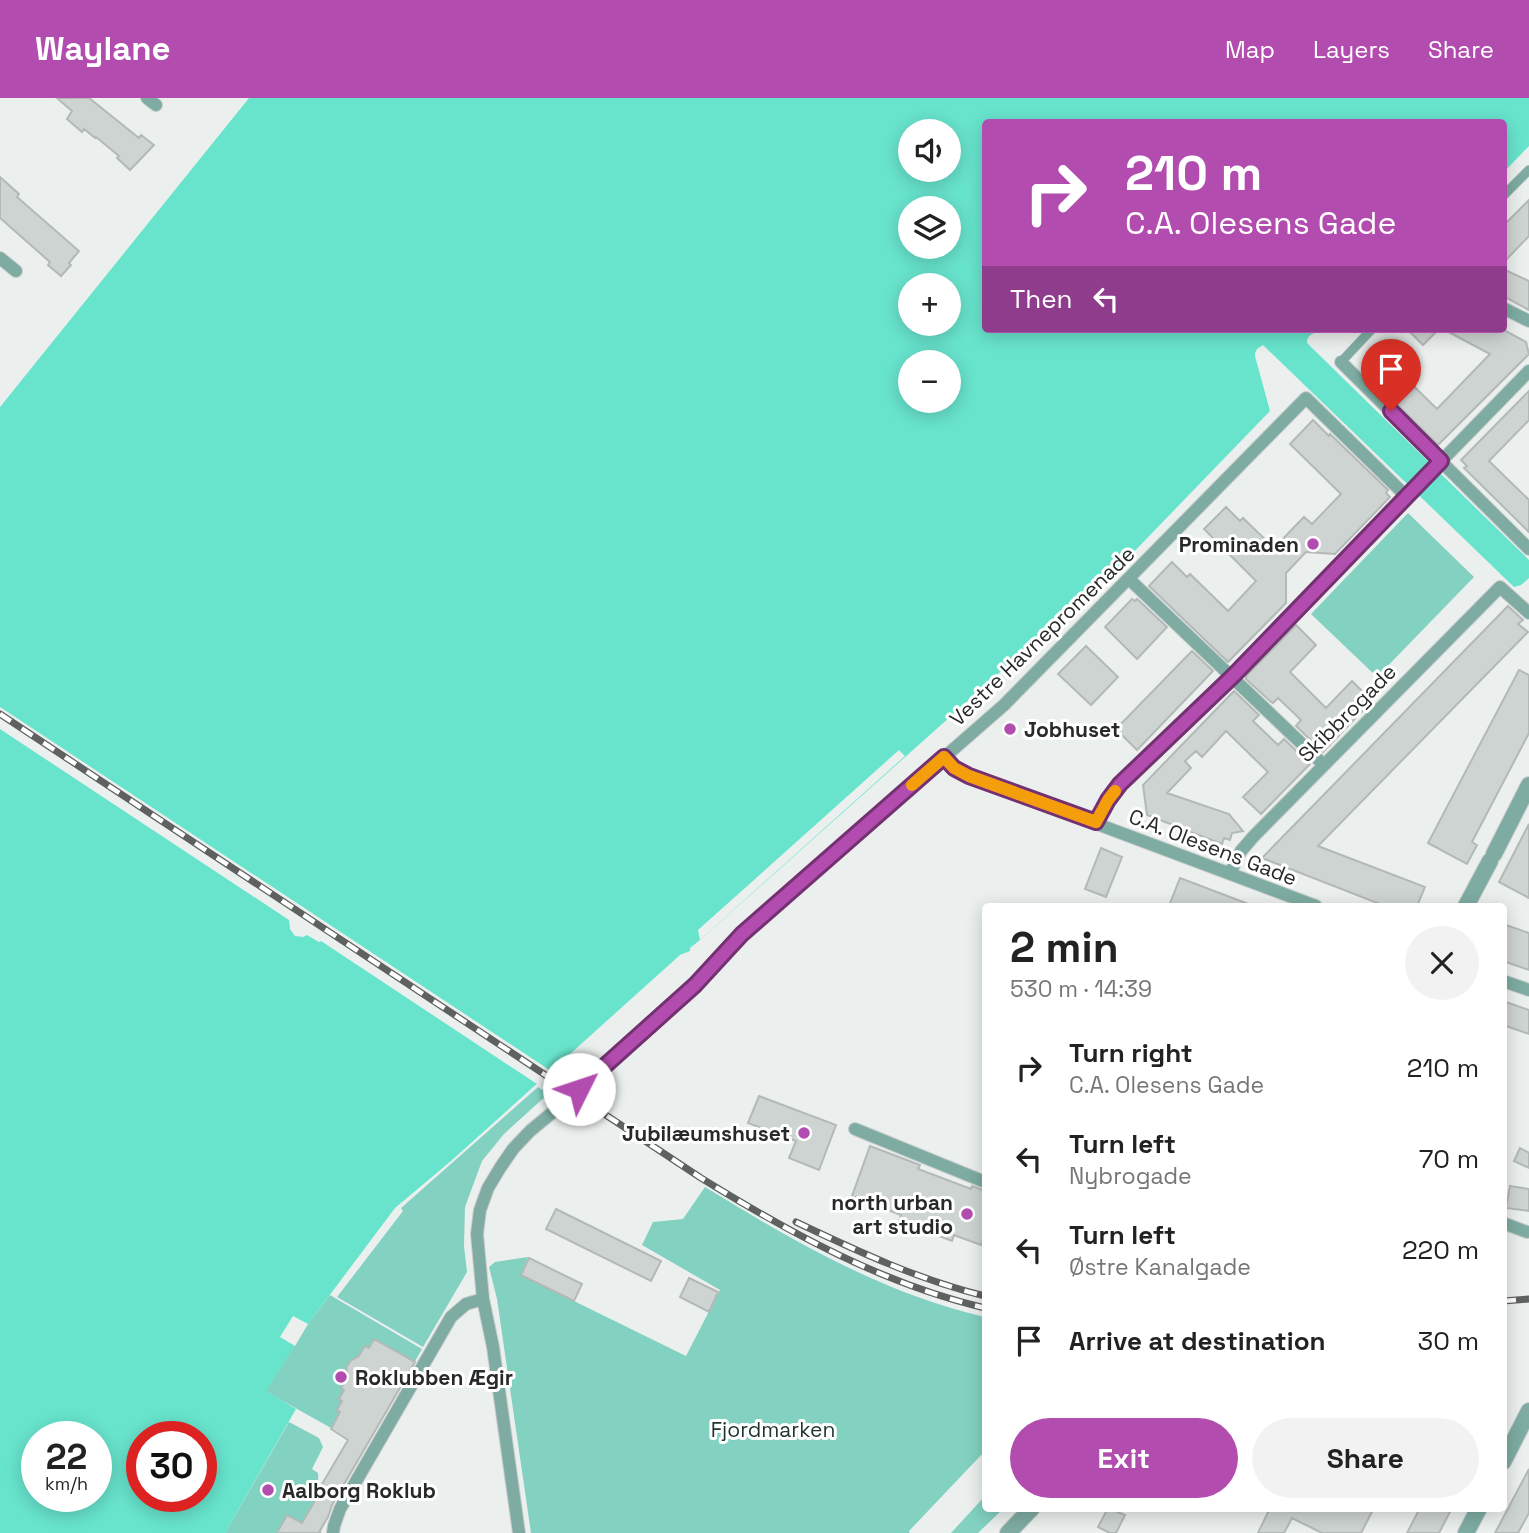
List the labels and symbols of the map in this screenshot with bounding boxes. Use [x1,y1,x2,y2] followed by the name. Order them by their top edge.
[1361,339,1421,411] pin
[1179,531,1299,558] place label: Prominaden
[1305,536,1321,552] marker: Prominaden
[944,540,1140,732] street label: Vestre Havnepromenade
[1292,658,1402,768] street label: Skibbrogade
[1024,716,1120,743] place label: Jobhuset
[1002,721,1018,737] marker: Jobhuset
[1125,802,1301,892] street label: C.A. Olesens Gade
[542,1052,616,1126] position arrow
[622,1120,790,1147] place label: Jubilæumshuset
[796,1125,812,1141] marker: Jubilæumshuset
[831,1189,953,1240] place label: north urban art studio
[959,1206,975,1222] marker: north urban art studio
[355,1364,513,1391] place label: Roklubben Ægir
[333,1369,349,1385] marker: Roklubben Ægir
[711,1416,835,1443] park label: Fjordmarken
[126,1421,217,1512] speed limit sign: 30
[282,1477,436,1504] place label: Aalborg Roklub
[260,1482,276,1498] marker: Aalborg Roklub

